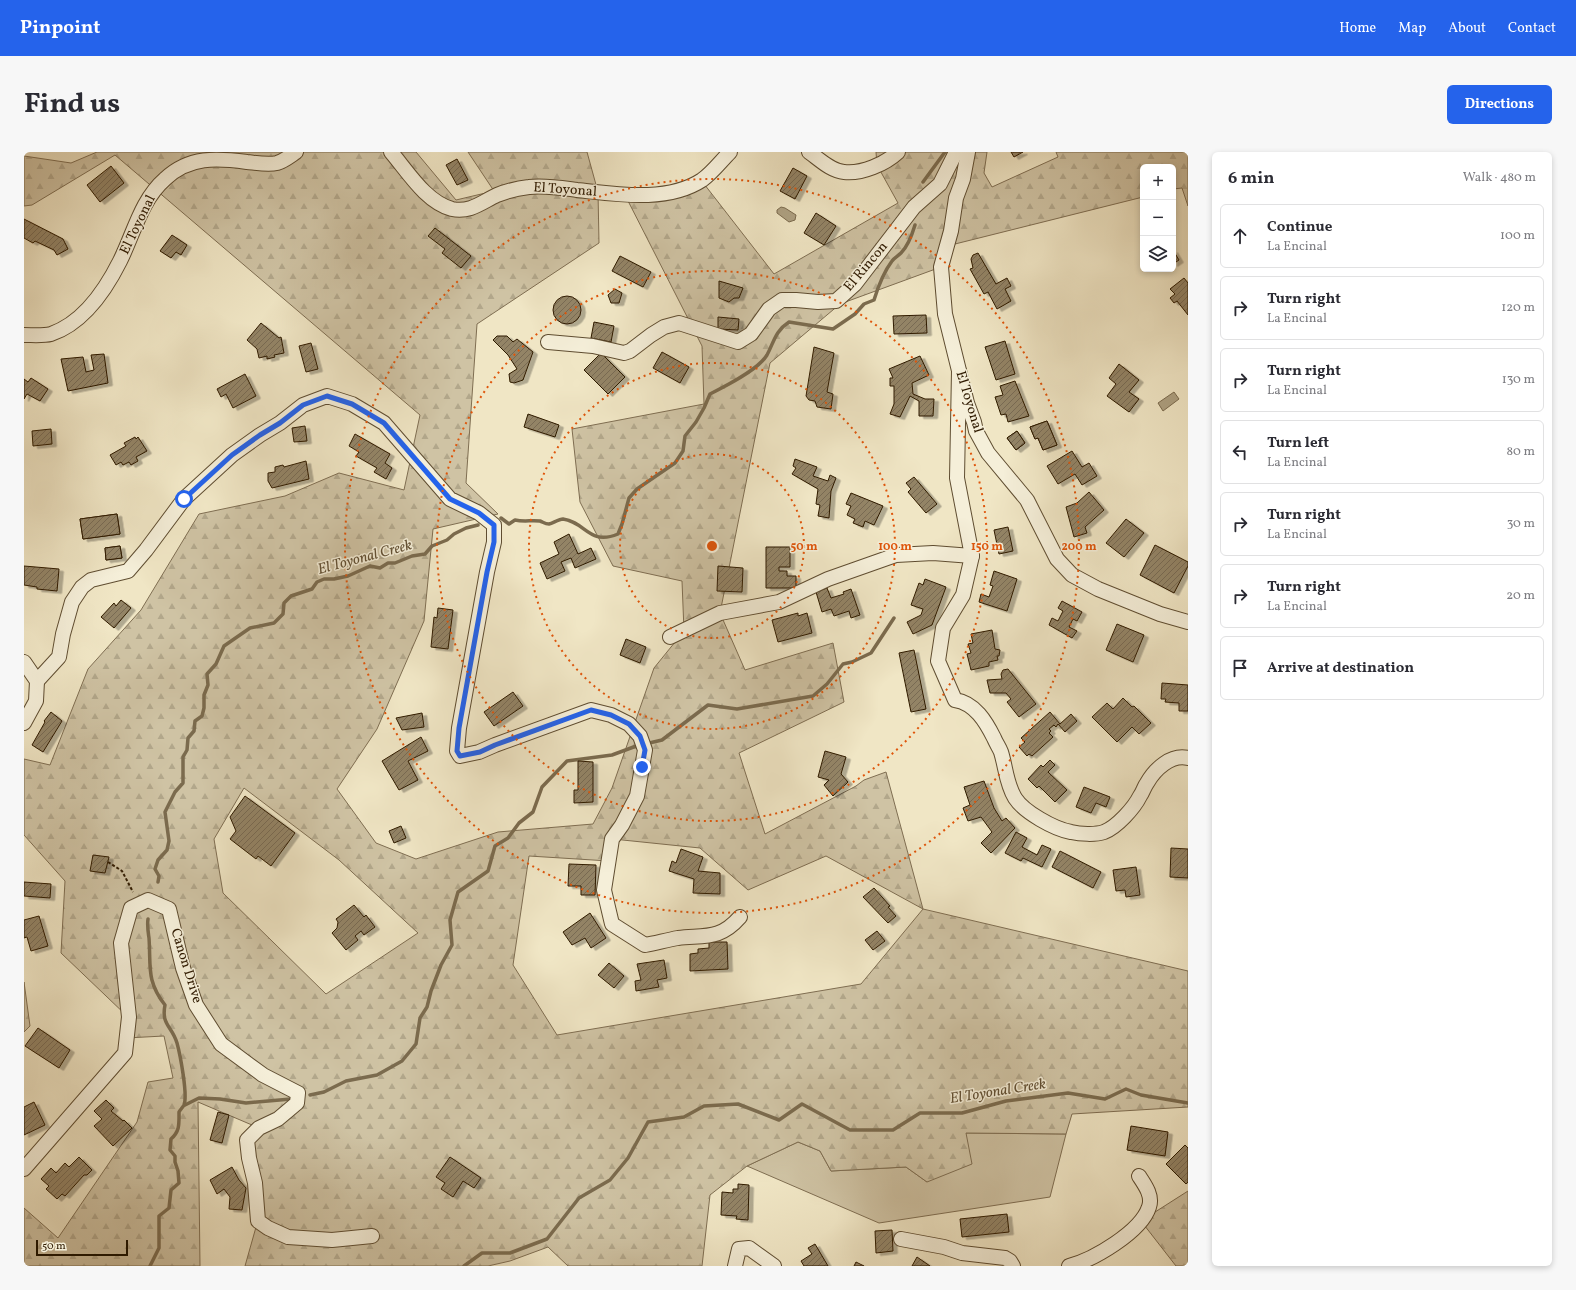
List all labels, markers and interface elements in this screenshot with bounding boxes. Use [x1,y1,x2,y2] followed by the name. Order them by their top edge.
[20,15,100,41] text: Pinpoint
[1339,19,1376,38] text: Home
[1398,19,1426,38] text: Map
[1448,19,1486,38] text: About
[1508,19,1556,38] text: Contact
[24,85,120,124] text: Find us
[1447,85,1552,124] button: Directions
[1140,164,1176,272] map controls
[1140,164,1176,200] button: +
[1228,167,1274,190] text: 6 min
[1463,169,1536,187] text: Walk · 480 m
[532,178,598,202] street label: El Toyonal
[115,192,161,258] street label: El Toyonal
[1140,200,1176,236] button: −
[1267,217,1332,238] text: Continue
[1229,225,1251,247] icon: ahead
[1500,227,1535,245] text: 100 m
[1140,236,1176,272] button: layers
[840,238,892,296] street label: El Rincon
[1267,238,1327,256] text: La Encinal
[1267,289,1341,310] text: Turn right
[1229,297,1251,319] icon: right
[1501,299,1535,317] text: 120 m
[1267,310,1327,328] text: La Encinal
[1267,361,1341,382] text: Turn right
[951,369,987,435] street label: El Toyonal
[1229,369,1251,391] icon: right
[1502,371,1535,389] text: 130 m
[1267,382,1327,400] text: La Encinal
[1267,433,1329,454] text: Turn left
[1229,441,1251,463] icon: left
[1506,443,1535,461] text: 80 m
[1267,454,1327,472] text: La Encinal
[175,490,193,508] route start
[1267,505,1341,526] text: Turn right
[1229,513,1251,535] icon: right
[1507,515,1535,533] text: 30 m
[1267,526,1327,544] text: La Encinal
[315,535,415,581] water label: El Toyonal Creek
[705,539,719,553] centre of rings
[790,539,818,555] text: 50 m
[878,539,912,555] text: 100 m
[971,539,1003,555] text: 150 m
[1061,539,1097,555] text: 200 m
[1267,577,1341,598] text: Turn right
[1229,585,1251,607] icon: right
[1506,587,1535,605] text: 20 m
[1267,598,1327,616] text: La Encinal
[1229,657,1251,679] icon: arrive
[1267,658,1414,679] text: Arrive at destination
[633,758,651,776] route end
[166,926,206,1006] street label: Canon Drive
[948,1074,1048,1110] water label: El Toyonal Creek
[36,1238,128,1257] scale bar
[42,1239,66,1254] text: 50 m

